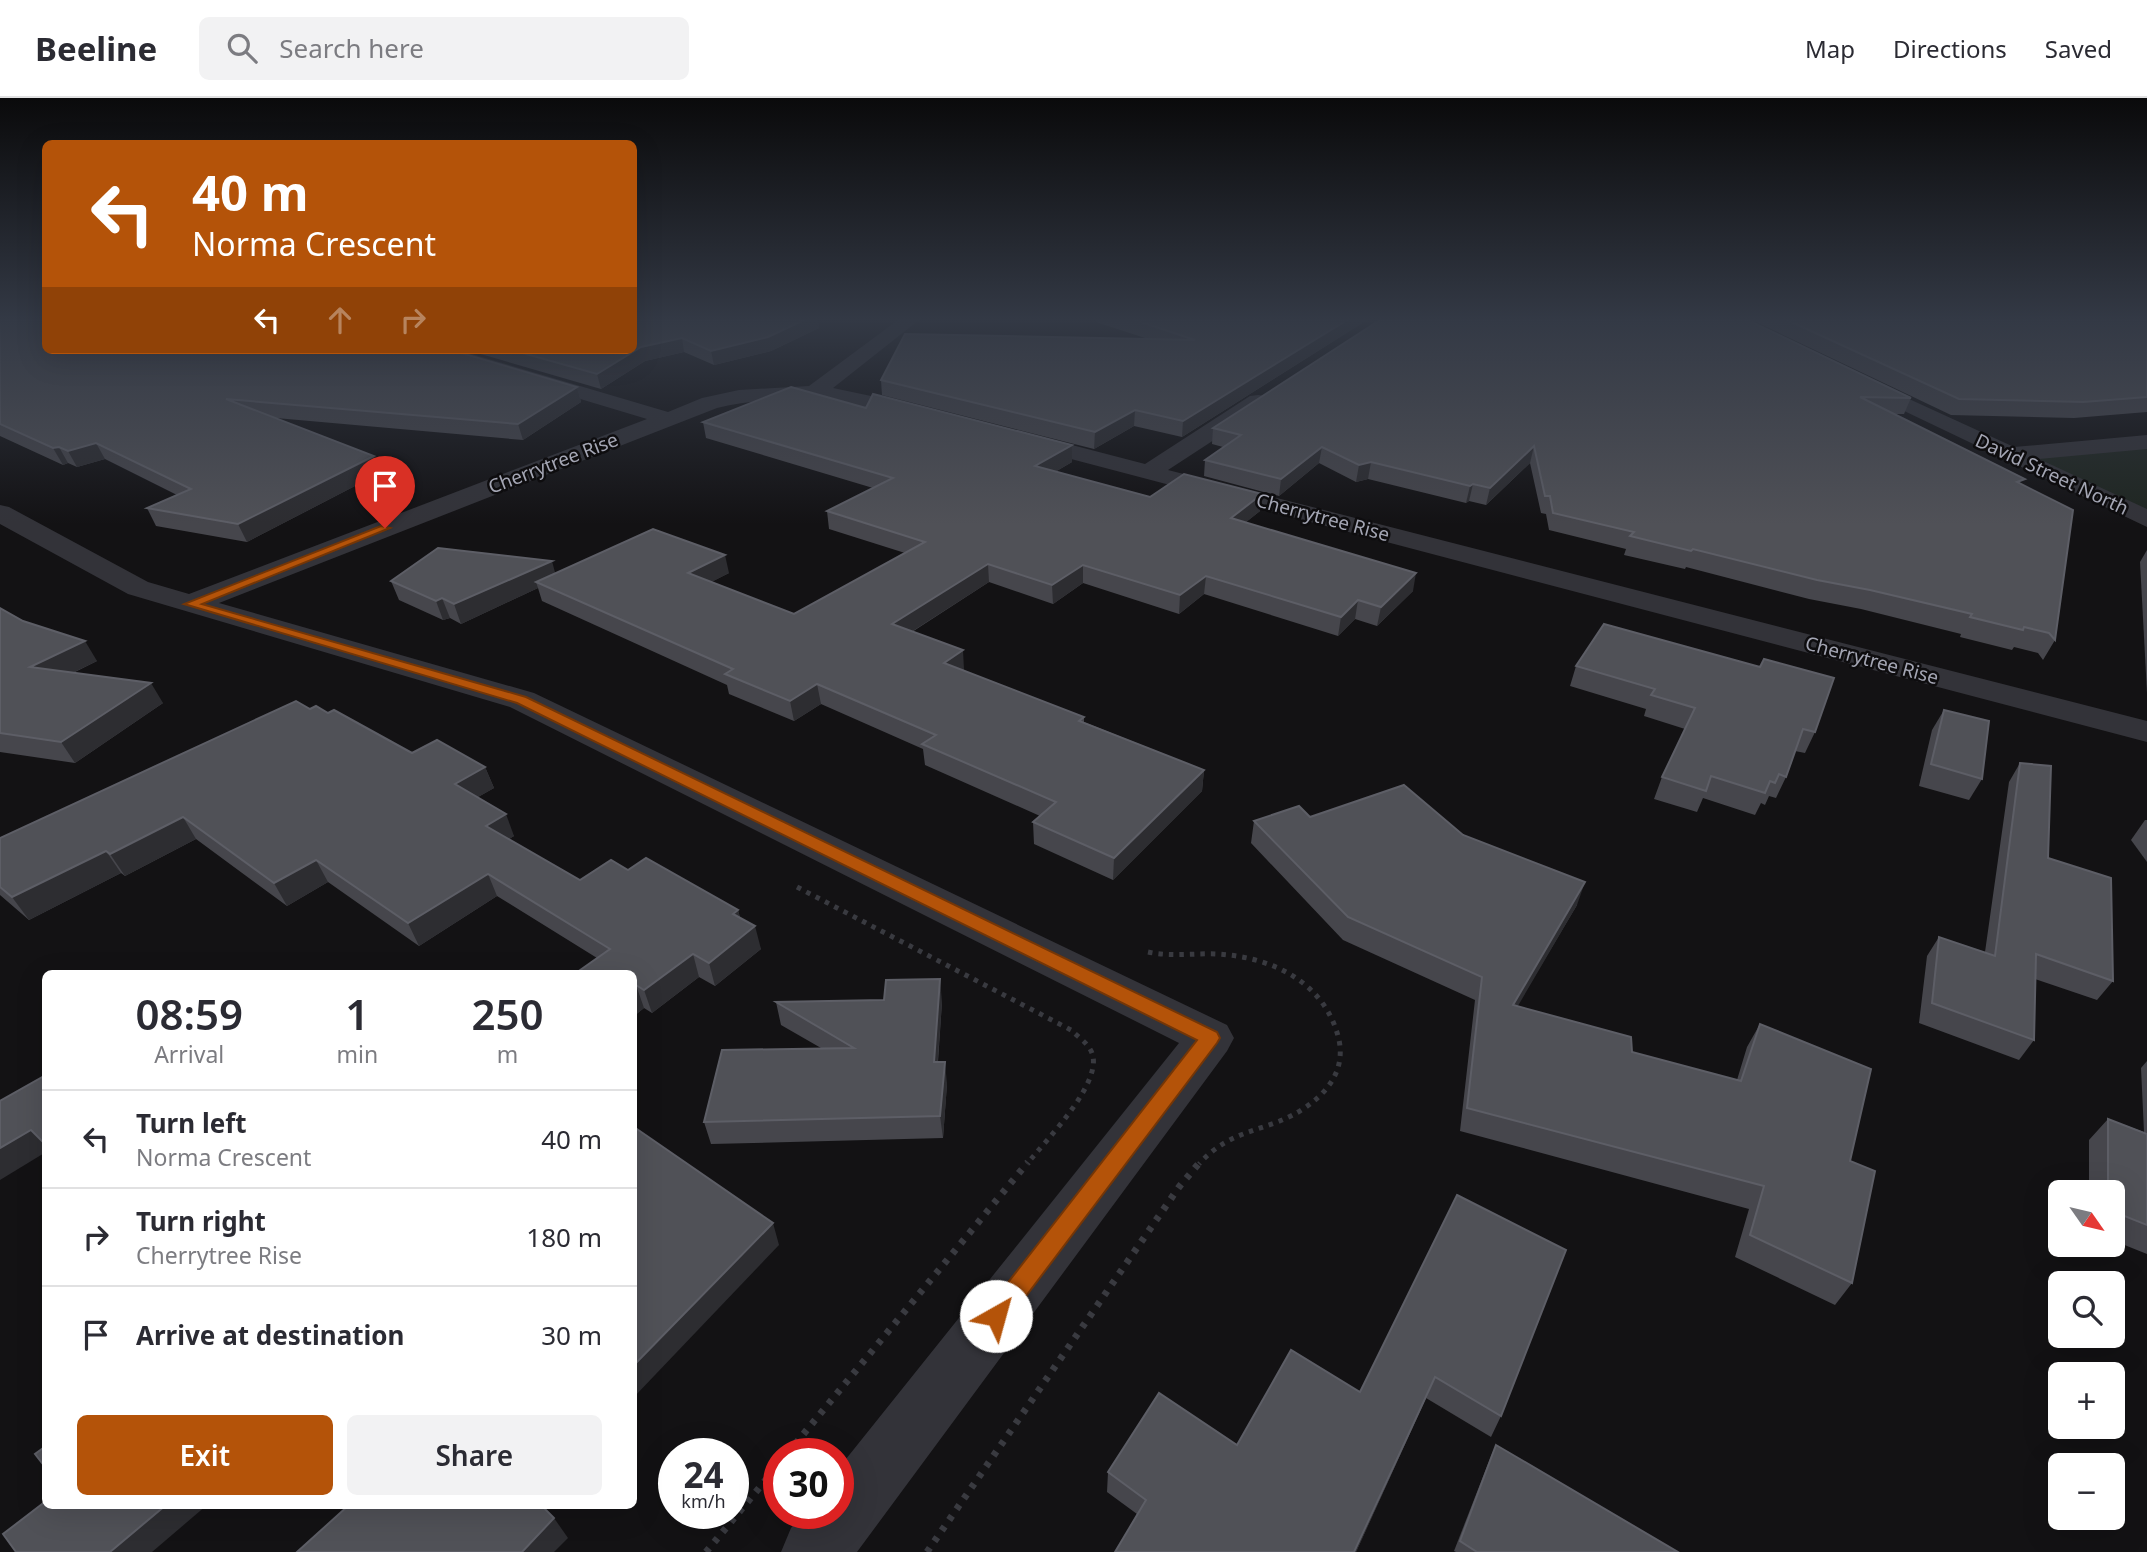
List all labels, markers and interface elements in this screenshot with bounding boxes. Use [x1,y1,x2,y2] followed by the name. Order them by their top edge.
[199,17,689,80] search box
[35,26,157,71] text: Beeline
[223,29,261,67] icon: search
[279,30,424,66] text: Search here
[1805,32,1855,65] text: Map
[1893,32,2007,65] text: Directions
[2045,32,2112,65] text: Saved
[192,159,309,225] text: 40 m
[77,168,168,259] icon: left
[192,222,436,265] text: Norma Crescent
[248,301,286,339] icon: left
[321,301,359,339] icon: ahead
[394,301,432,339] icon: right
[484,426,622,500] street label: Cherrytree Rise
[1971,427,2133,521] street label: David Street North
[355,456,415,528] pin
[366,467,404,505] icon: arrive
[1253,487,1393,547] street label: Cherrytree Rise
[1802,630,1942,690] street label: Cherrytree Rise
[135,985,243,1042] text: 08:59
[345,985,369,1042] text: 1
[472,985,544,1042] text: 250
[154,1038,224,1070] text: Arrival
[336,1038,378,1070] text: min
[497,1038,518,1070] text: m
[136,1105,247,1141] text: Turn left
[77,1120,115,1158] icon: left
[541,1121,602,1157] text: 40 m
[136,1141,311,1173] text: Norma Crescent
[2048,1180,2124,1256] north arrow
[2048,1180,2125,1530] map controls
[136,1203,266,1239] text: Turn right
[77,1218,115,1256] icon: right
[526,1219,602,1255] text: 180 m
[136,1239,302,1271] text: Cherrytree Rise
[2048,1271,2125,1348] button: search
[959,1279,1033,1353] position arrow
[77,1316,115,1354] icon: arrive
[136,1317,405,1353] text: Arrive at destination
[541,1317,602,1353] text: 30 m
[2048,1362,2125,1439] button: +
[77,1415,333,1495] button: Exit
[347,1415,602,1495] button: Share
[763,1438,854,1529] speed limit sign: 30
[683,1451,724,1498] text: 24
[2048,1453,2125,1530] button: −
[681,1489,726,1513] text: km/h

